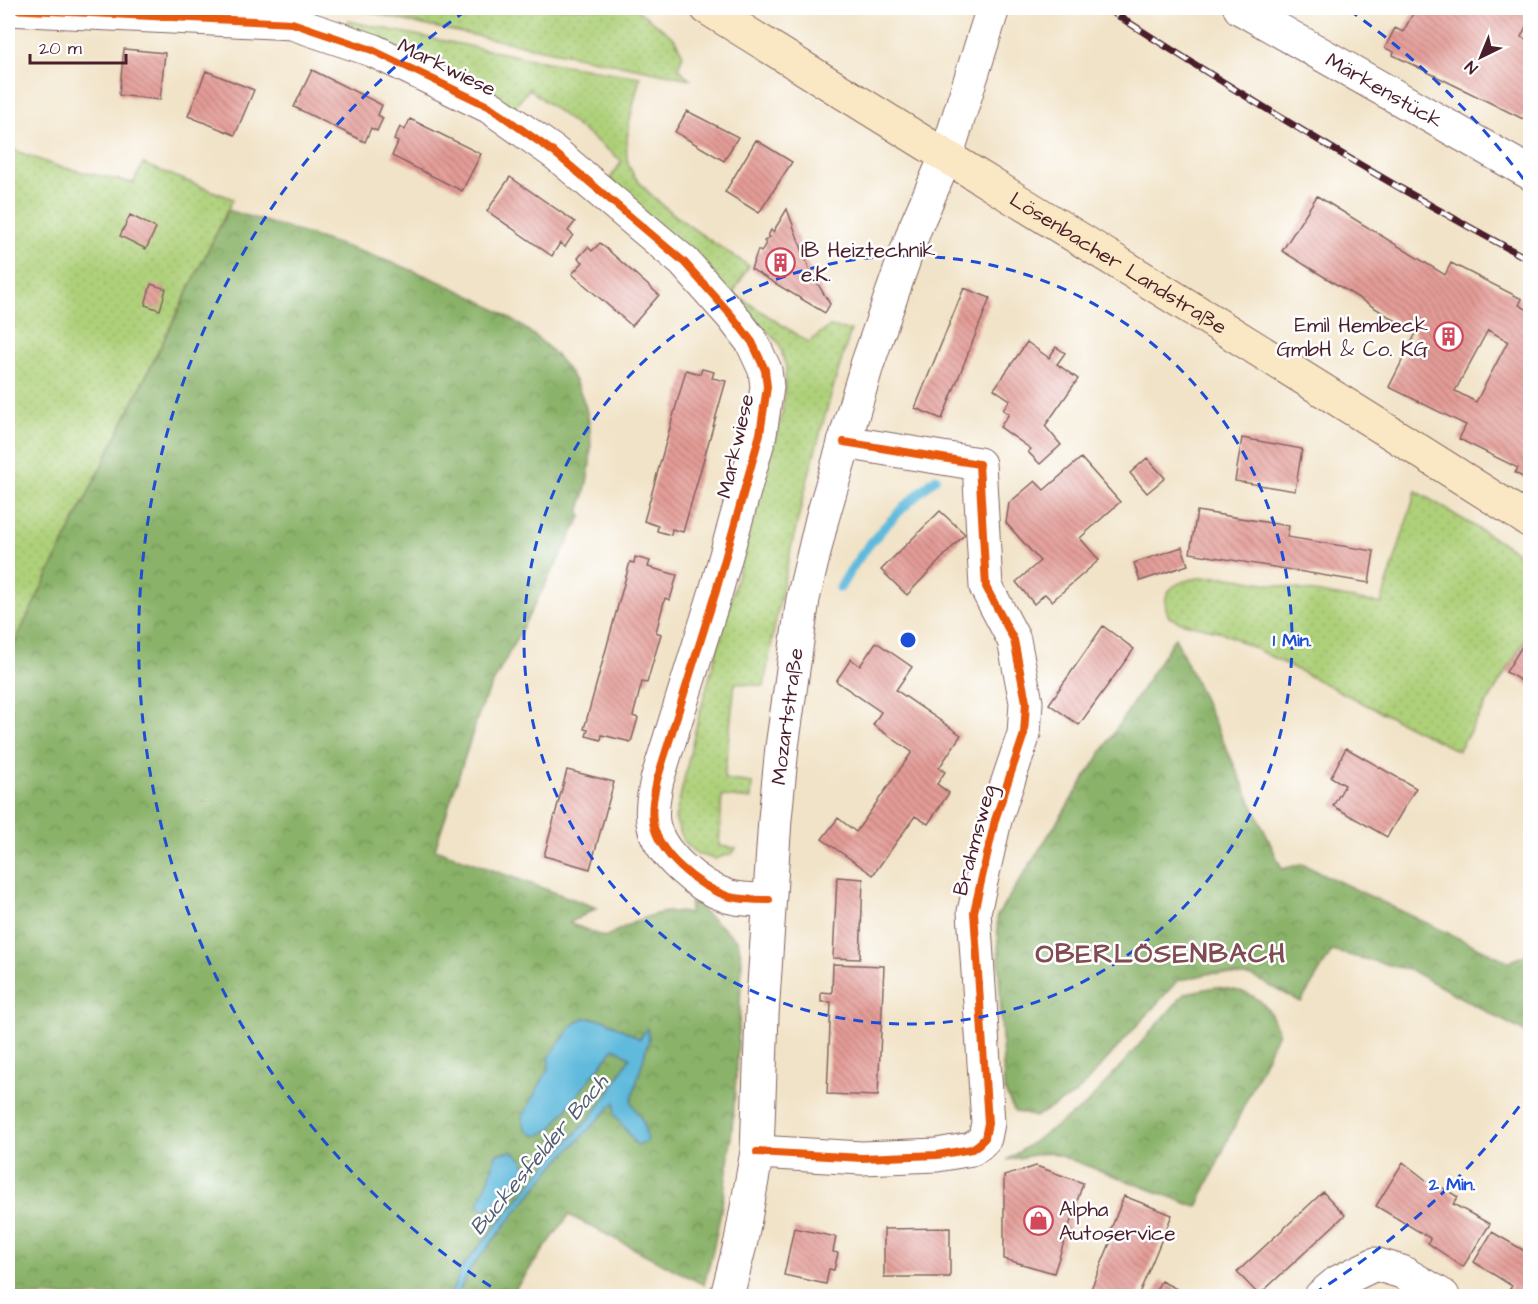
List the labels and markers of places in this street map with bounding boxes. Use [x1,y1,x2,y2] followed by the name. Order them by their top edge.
[801,236,935,289] place label: IB Heiztechnik e.K.
[764,246,796,278] building icon: IB Heiztechnik e.K.
[1276,311,1428,364] place label: Emil Hembeck GmbH & Co. KG
[1433,321,1465,353] building icon: Emil Hembeck GmbH & Co. KG
[898,630,918,650] centre of rings
[1059,1195,1176,1248] place label: Alpha Autoservice
[1022,1205,1054,1237] shop icon: Alpha Autoservice

